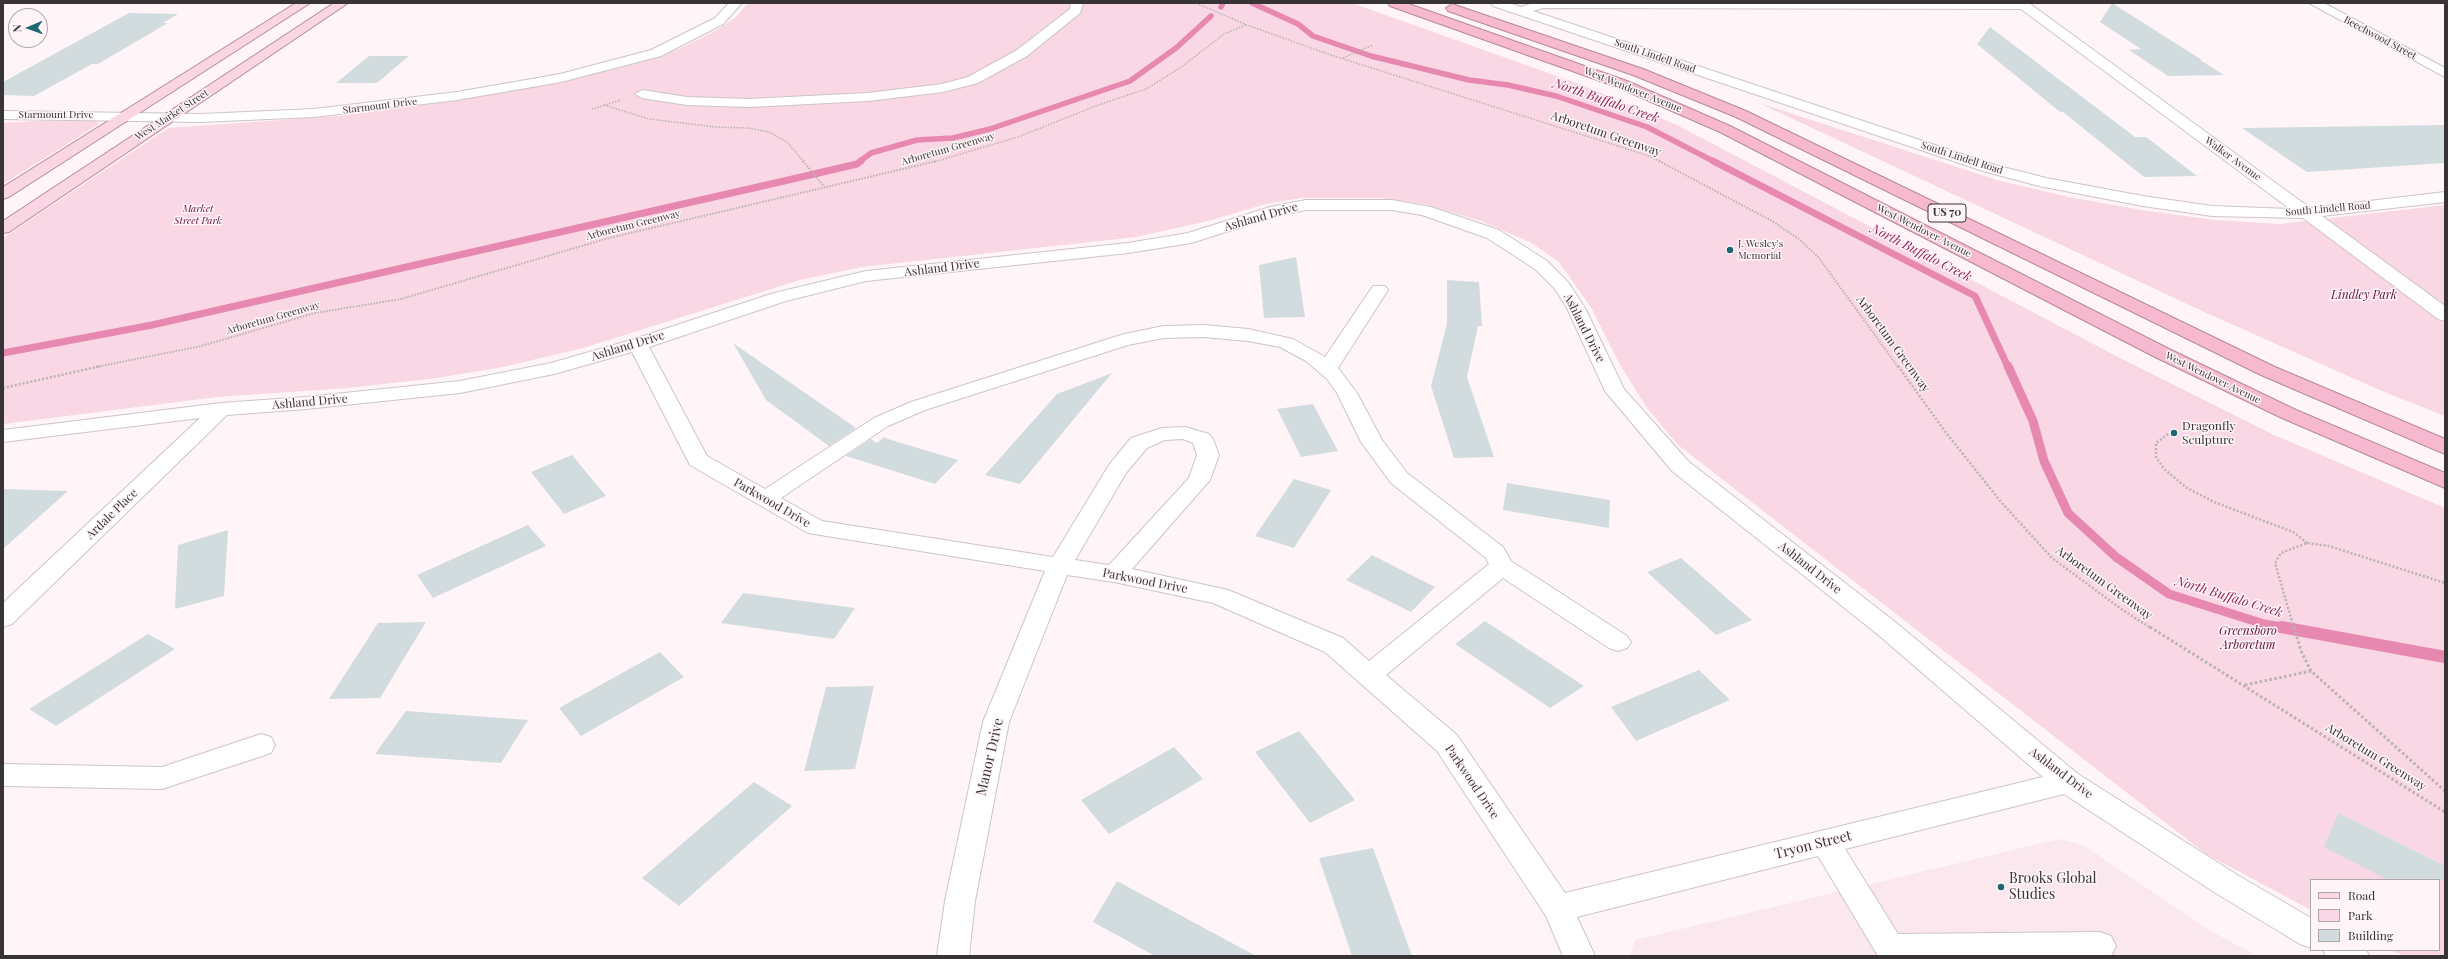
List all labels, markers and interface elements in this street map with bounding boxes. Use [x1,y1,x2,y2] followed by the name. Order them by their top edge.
[8,8,48,48] north arrow
[2342,14,2418,62] street label: Beechwood Street
[9,24,24,33] text: N
[1613,36,1697,76] street label: South Lindell Road
[1582,65,1684,115] street label: West Wendover Avenue
[1551,76,1661,126] water label: North Buffalo Creek
[133,87,211,143] street label: West Market Street
[342,95,418,117] street label: Starmount Drive
[1549,108,1663,160] street label: Arboretum Greenway
[18,109,94,121] street label: Starmount Drive
[900,130,996,168] street label: Arboretum Greenway
[2203,135,2263,183] street label: Walker Avenue
[1920,139,2004,177] street label: South Lindell Road
[2285,199,2371,219] street label: South Lindell Road
[1223,200,1299,234] street label: Ashland Drive
[1875,202,1973,260] street label: West Wendover Avenue
[174,203,222,226] park label: Market Street Park
[1928,204,1966,222] road number: US 70
[585,207,681,243] street label: Arboretum Greenway
[1868,221,1974,285] water label: North Buffalo Creek
[1738,238,1783,262] place label: J. Wesley's Memorial
[1725,245,1735,255] marker: J. Wesley's Memorial
[903,256,981,280] street label: Ashland Drive
[2331,288,2397,302] park label: Lindley Park
[1560,291,1608,365] street label: Ashland Drive
[1853,293,1933,395] street label: Arboretum Greenway
[225,299,321,337] street label: Arboretum Greenway
[590,328,666,364] street label: Ashland Drive
[2163,350,2263,406] street label: West Wendover Avenue
[272,392,348,412] street label: Ashland Drive
[2182,419,2235,447] place label: Dragonfly Sculpture
[2169,428,2179,438] marker: Dragonfly Sculpture
[731,475,813,531] street label: Parkwood Drive
[83,486,141,542] street label: Ardale Place
[1776,539,1844,597] street label: Ashland Drive
[2053,543,2155,623] street label: Arboretum Greenway
[1101,566,1189,596] street label: Parkwood Drive
[2174,573,2284,621] water label: North Buffalo Creek
[2219,624,2277,652] park label: Greensboro Arboretum
[973,717,1007,797] street label: Manor Drive
[2323,720,2429,794] street label: Arboretum Greenway
[1442,742,1502,822] street label: Parkwood Drive
[2026,744,2096,802] street label: Ashland Drive
[1773,827,1853,863] street label: Tryon Street
[2009,871,2096,904] place label: Brooks Global Studies
[2310,879,2440,951] legend
[1996,882,2006,892] marker: Brooks Global Studies
[2348,887,2375,903] text: Road
[2348,907,2373,923] text: Park
[2348,927,2393,943] text: Building

